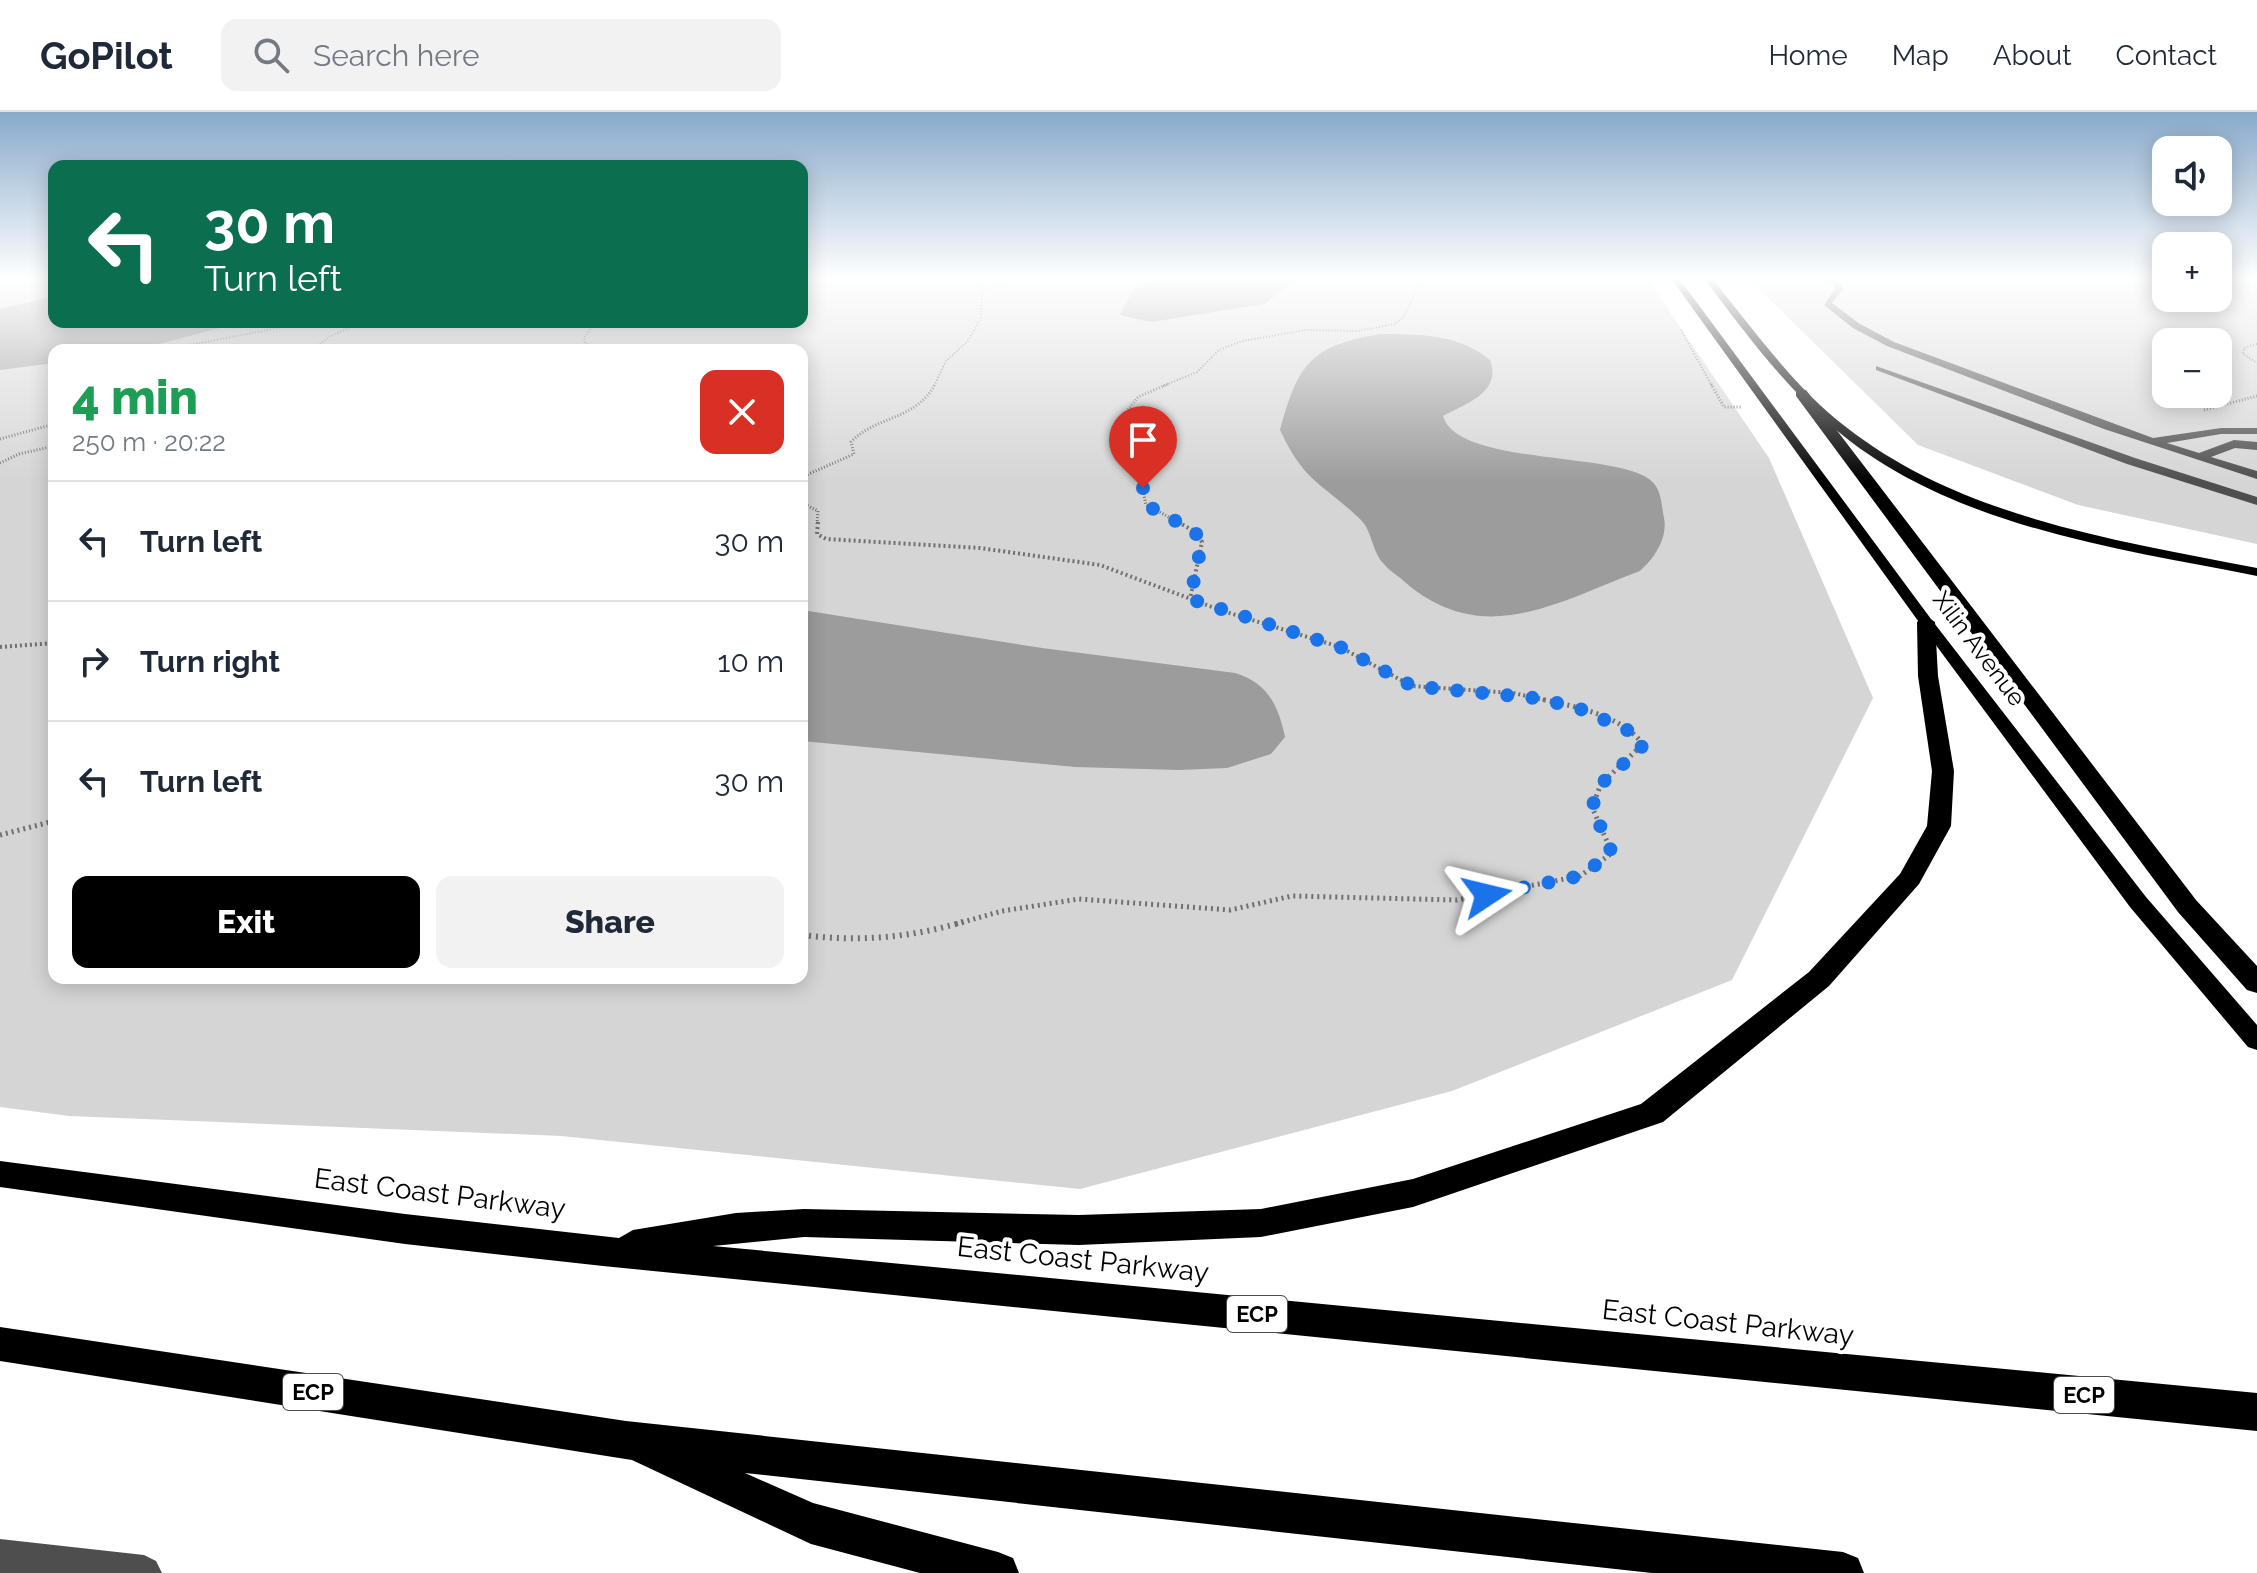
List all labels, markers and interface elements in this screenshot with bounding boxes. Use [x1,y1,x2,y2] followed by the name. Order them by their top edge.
[221,19,781,91] search box
[40,33,173,78] text: GoPilot
[249,33,293,77] icon: search
[313,38,480,73] text: Search here
[1768,39,1848,72] text: Home
[1892,39,1949,72] text: Map
[1993,39,2072,72] text: About
[2116,39,2217,72] text: Contact
[2152,136,2232,408] map controls
[2152,136,2232,216] button: sound
[204,190,335,256] text: 30 m
[72,192,176,296] icon: left
[2152,232,2232,312] button: +
[204,257,342,299] text: Turn left
[2152,328,2232,408] button: −
[72,369,198,425] text: 4 min
[700,370,784,454] button: close
[1109,406,1177,488] pin
[1121,418,1165,462] icon: arrive
[72,427,226,457] text: 250 m · 20:22
[72,519,116,563] icon: left
[140,524,262,559] text: Turn left
[714,524,784,559] text: 30 m
[1927,586,2032,712] street label: Xilin Avenue
[72,639,116,683] icon: right
[140,644,280,679] text: Turn right
[718,644,784,679] text: 10 m
[72,759,116,803] icon: left
[140,764,262,799] text: Turn left
[714,764,784,799] text: 30 m
[1445,853,1529,937] position arrow
[72,876,420,968] button: Exit
[436,876,784,968] button: Share
[312,1162,568,1225] street label: East Coast Parkway
[955,1230,1210,1289] street label: East Coast Parkway
[1600,1293,1855,1352] street label: East Coast Parkway
[1227,1296,1287,1332] road number: ECP
[283,1374,343,1410] road number: ECP
[2054,1377,2114,1413] road number: ECP

